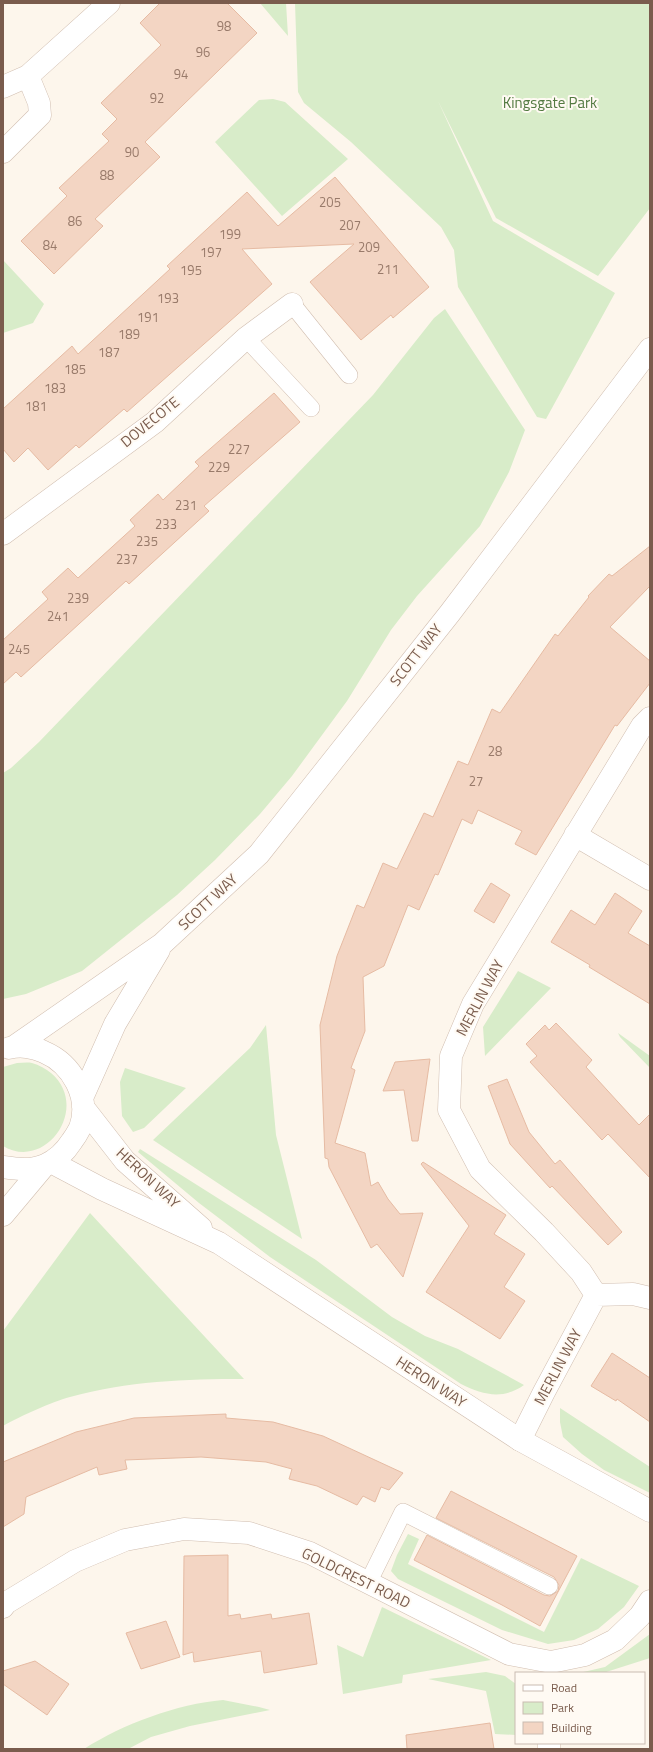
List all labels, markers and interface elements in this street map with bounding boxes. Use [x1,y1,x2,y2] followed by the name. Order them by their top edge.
[217,16,231,36] house number: 98
[196,42,210,62] house number: 96
[174,64,188,84] house number: 94
[150,88,164,108] house number: 92
[503,91,597,114] park label: Kingsgate Park
[125,142,139,162] house number: 90
[100,165,114,185] house number: 88
[319,192,341,212] house number: 205
[68,211,82,231] house number: 86
[339,215,361,235] house number: 207
[219,224,241,244] house number: 199
[43,235,57,255] house number: 84
[358,237,380,257] house number: 209
[200,242,222,262] house number: 197
[377,259,399,279] house number: 211
[180,260,202,280] house number: 195
[157,288,179,308] house number: 193
[137,307,159,327] house number: 191
[118,324,140,344] house number: 189
[98,342,120,362] house number: 187
[64,359,86,379] house number: 185
[44,378,66,398] house number: 183
[115,391,184,453] street label: DOVECOTE
[25,396,47,416] house number: 181
[228,439,250,459] house number: 227
[208,457,230,477] house number: 229
[175,495,197,515] house number: 231
[155,514,177,534] house number: 233
[136,531,158,551] house number: 235
[116,549,138,569] house number: 237
[67,588,89,608] house number: 239
[47,606,69,626] house number: 241
[384,618,447,691] street label: SCOTT WAY
[8,639,30,659] house number: 245
[488,741,502,761] house number: 28
[469,771,483,791] house number: 27
[173,868,243,935] street label: SCOTT WAY
[450,955,509,1040] street label: MERLIN WAY
[111,1142,186,1213] street label: HERON WAY
[528,1324,587,1409] street label: MERLIN WAY
[391,1350,471,1413] street label: HERON WAY
[298,1541,415,1614] street label: GOLDCREST ROAD
[515,1672,645,1744] legend
[551,1678,577,1697] text: Road
[551,1698,574,1717] text: Park
[551,1718,592,1737] text: Building

